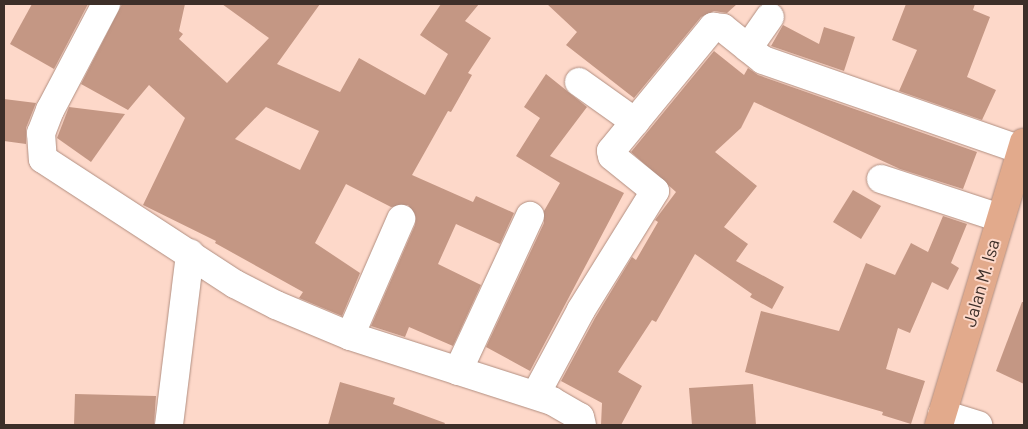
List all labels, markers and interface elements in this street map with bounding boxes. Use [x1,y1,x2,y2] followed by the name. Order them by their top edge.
[958,237,1004,329] street label: Jalan M. Isa

